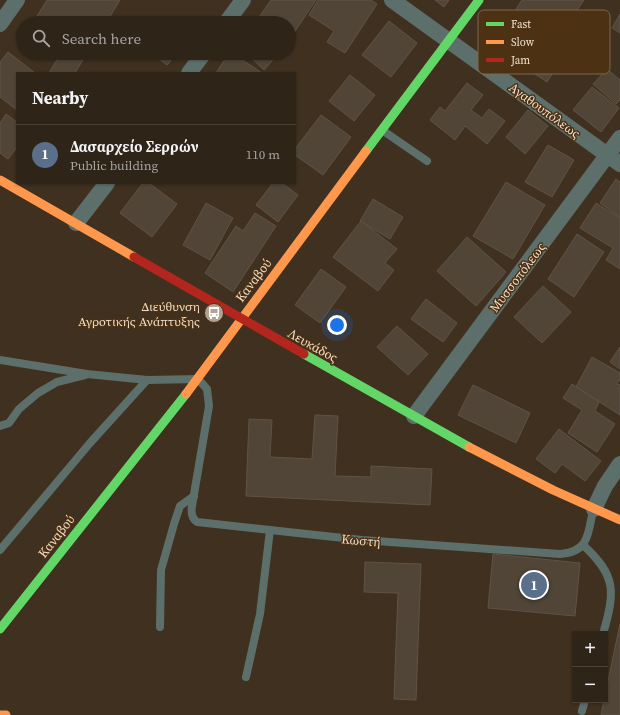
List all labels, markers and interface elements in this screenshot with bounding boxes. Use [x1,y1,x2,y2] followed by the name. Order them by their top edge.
[478,10,610,74] legend
[16,16,296,60] search box
[511,17,531,32] text: Fast
[30,27,52,49] icon: search
[62,28,141,49] text: Search here
[511,35,535,50] text: Slow
[510,53,530,68] text: Jam
[506,79,584,142] street label: Αγαθουπόλεως
[32,86,88,110] text: Nearby
[70,136,199,157] text: Δασαρχείο Σερρών
[41,146,49,163] text: 1
[246,146,280,163] text: 110 m
[70,157,158,174] text: Public building
[486,239,549,316] street label: Μυσσοπόλεως
[232,255,275,305] street label: Καναβού
[78,298,200,330] place label: Διεύθυνση Αγροτικής Ανάπτυξης
[203,302,225,324] bus stop icon: Διεύθυνση Αγροτικής Ανάπτυξης
[327,315,347,335] your location
[285,325,341,366] street label: Λευκάδος
[34,511,79,561] street label: Καναβού
[341,530,381,551] street label: Κωστή
[521,570,547,600] pin: 1
[572,631,608,703] map controls
[572,631,608,667] button: +
[572,667,608,703] button: −

